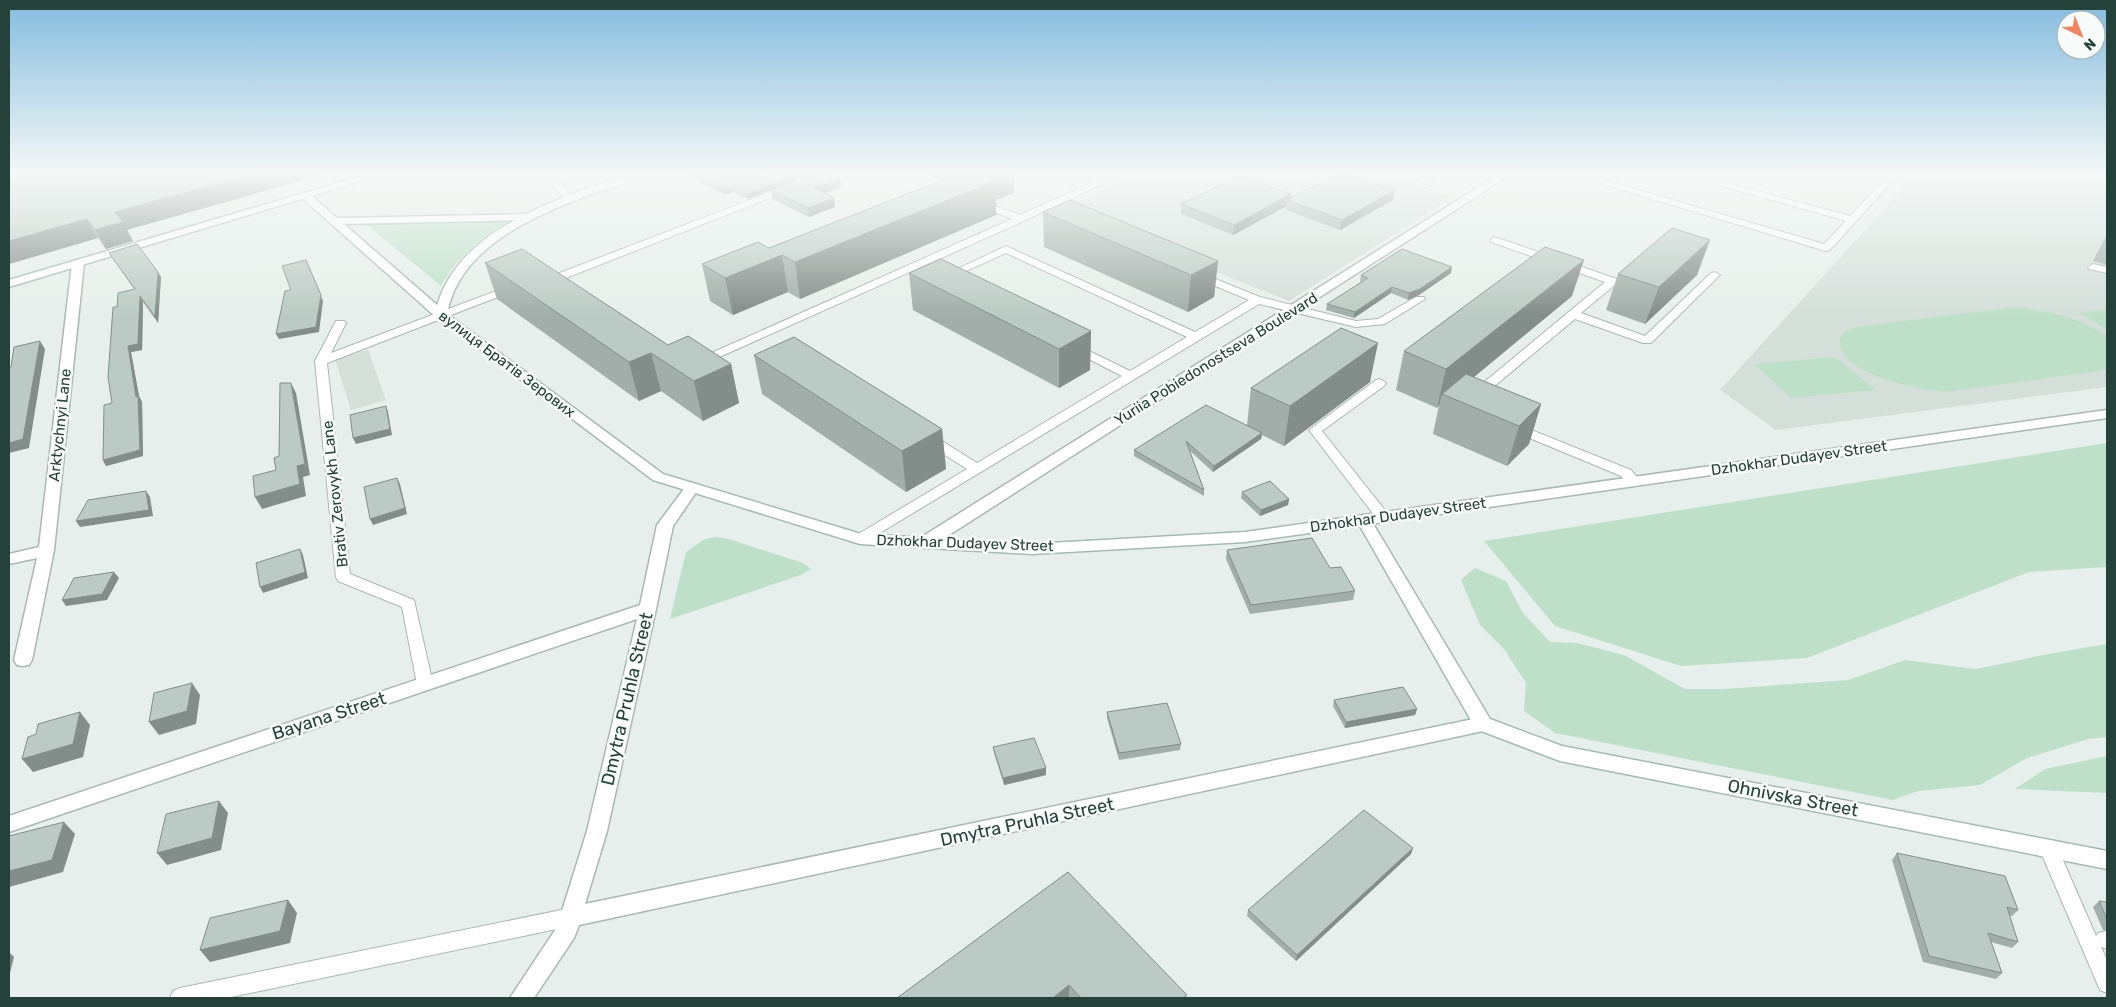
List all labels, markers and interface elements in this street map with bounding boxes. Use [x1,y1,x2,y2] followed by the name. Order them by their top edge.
[2056,10,2106,60] north arrow
[2080,34,2099,54] text: N
[1111,289,1321,429] street label: Yuriia Pobiedonostseva Boulevard
[435,307,579,421] street label: вулиця Братів Зерових
[45,368,75,482] street label: Arktychnyi Lane
[318,420,352,568] street label: Brativ Zerovykh Lane
[1710,437,1888,479] street label: Dzhokhar Dudayev Street
[1309,494,1487,536] street label: Dzhokhar Dudayev Street
[876,531,1054,555] street label: Dzhokhar Dudayev Street
[596,610,658,788] street label: Dmytra Pruhla Street
[269,687,389,745] street label: Bayana Street
[1726,775,1860,821] street label: Ohnivska Street
[938,793,1116,851] street label: Dmytra Pruhla Street

